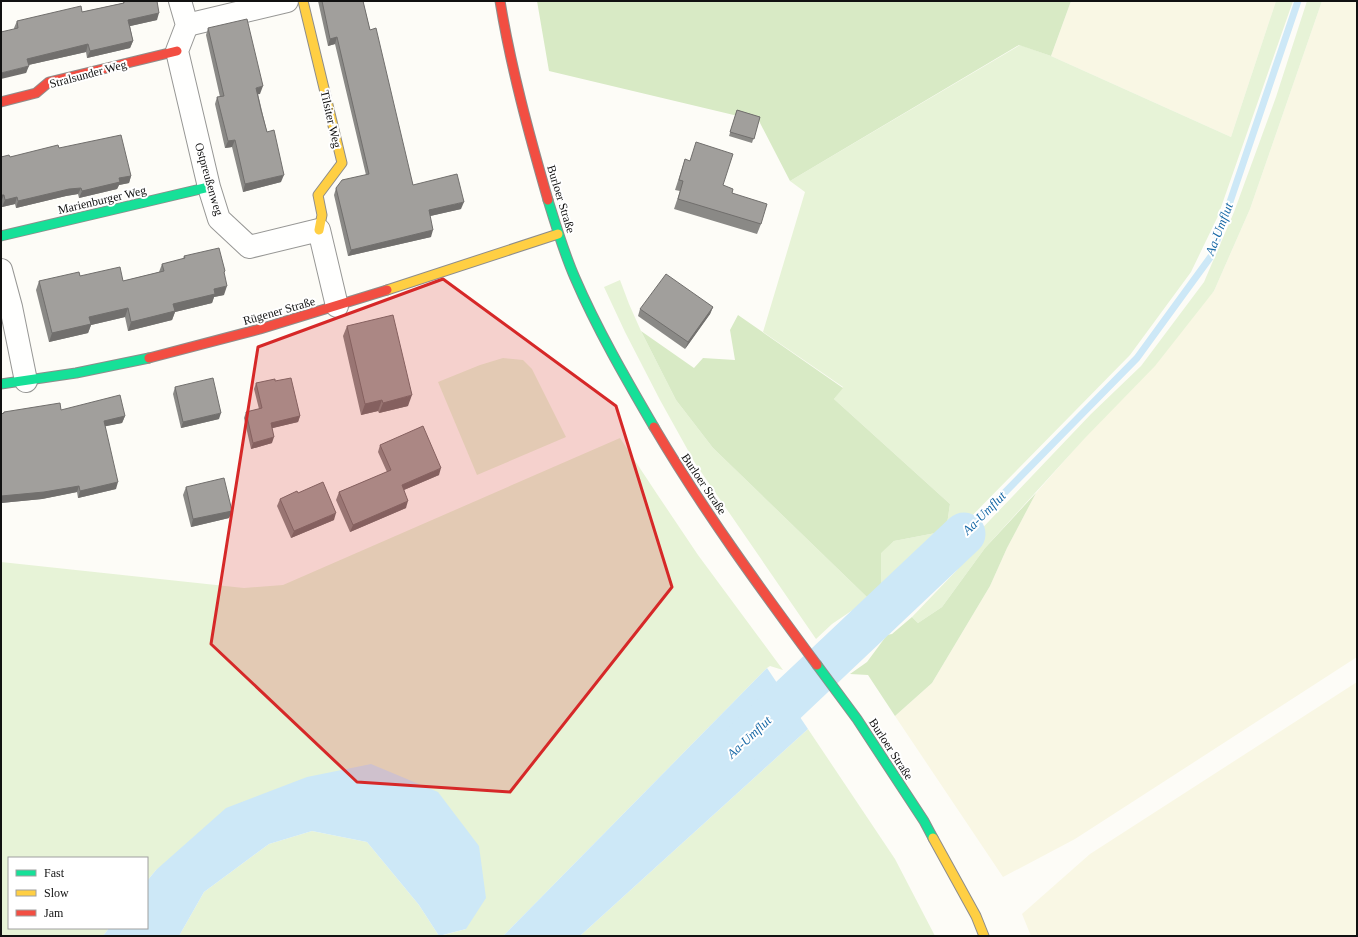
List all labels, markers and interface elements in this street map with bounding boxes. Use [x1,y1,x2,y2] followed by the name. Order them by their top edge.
[48,57,128,91] street label: Stralsunder Weg
[318,89,344,149] street label: Tilsiter Weg
[192,141,226,217] street label: Ostpreußenweg
[544,163,578,235] street label: Burloer Straße
[56,183,148,217] street label: Marienburger Weg
[1202,200,1236,258] water label: Aa-Umflut
[241,294,317,328] street label: Rügener Straße
[679,451,729,517] street label: Burloer Straße
[959,488,1009,538] water label: Aa-Umflut
[723,713,774,762] water label: Aa-Umflut
[866,716,916,782] street label: Burloer Straße
[8,857,148,929] legend
[44,866,65,880] text: Fast
[44,886,69,900] text: Slow
[44,906,64,920] text: Jam

